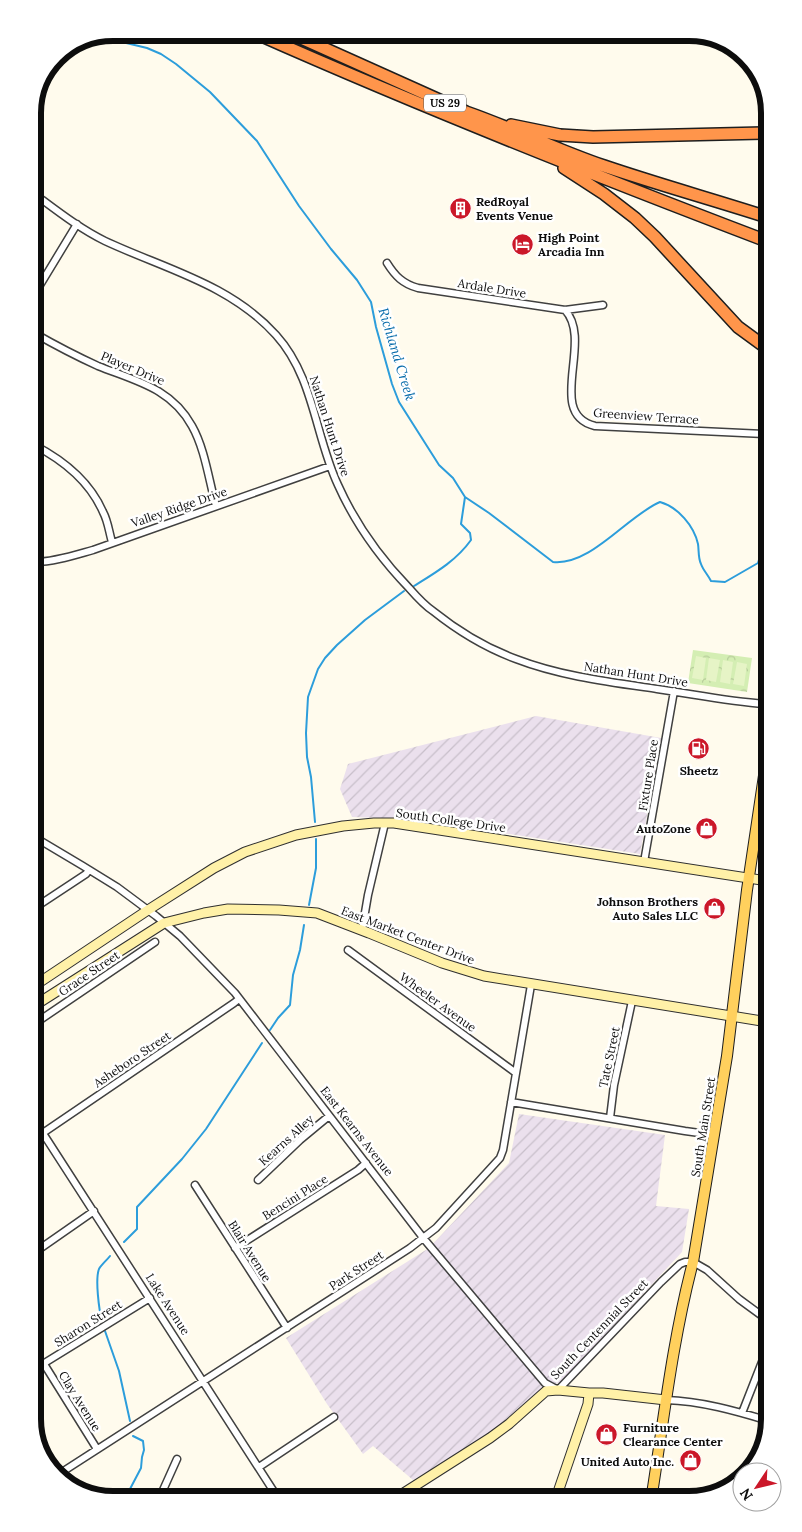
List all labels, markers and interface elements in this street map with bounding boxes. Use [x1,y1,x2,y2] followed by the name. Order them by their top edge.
[424,95,466,112] road number: US 29
[476,194,554,223] place label: RedRoyal Events Venue
[448,196,472,220] building icon: RedRoyal Events Venue
[538,230,605,259] place label: High Point Arcadia Inn
[510,232,534,256] hotel icon: High Point Arcadia Inn
[456,275,528,301] street label: Ardale Drive
[374,305,420,403] water label: Richland Creek
[99,348,168,388] street label: Player Drive
[307,374,353,479] street label: Nathan Hunt Drive
[593,405,700,427] street label: Greenview Terrace
[128,483,229,531] street label: Valley Ridge Drive
[583,658,689,690] street label: Nathan Hunt Drive
[687,737,711,761] fuel station icon: Sheetz
[635,738,661,812] street label: Fixture Place
[680,763,718,778] place label: Sheetz
[395,805,507,835] street label: South College Drive
[695,816,719,840] shop icon: AutoZone
[636,821,692,836] place label: AutoZone
[597,894,699,923] place label: Johnson Brothers Auto Sales LLC
[702,896,726,920] shop icon: Johnson Brothers Auto Sales LLC
[339,903,477,968] street label: East Market Center Drive
[56,947,123,999] street label: Grace Street
[397,969,480,1035] street label: Wheeler Avenue
[595,1025,623,1089] street label: Tate Street
[90,1027,174,1091] street label: Asheboro Street
[688,1076,718,1178] street label: South Main Street
[317,1083,397,1179] street label: East Kearns Avenue
[255,1111,317,1169] street label: Kearns Alley
[260,1171,331,1223] street label: Bencini Place
[225,1218,275,1285] street label: Blair Avenue
[326,1247,386,1293] street label: Park Street
[143,1271,194,1338] street label: Lake Avenue
[547,1275,651,1382] street label: South Centennial Street
[51,1296,125,1350] street label: Sharon Street
[56,1368,105,1434] street label: Clay Avenue
[623,1420,723,1449] place label: Furniture Clearance Center
[595,1422,619,1446] shop icon: Furniture Clearance Center
[678,1449,702,1473] shop icon: United Auto Inc.
[581,1454,674,1469] place label: United Auto Inc.
[732,1462,782,1512] north arrow
[736,1485,757,1504] text: N

